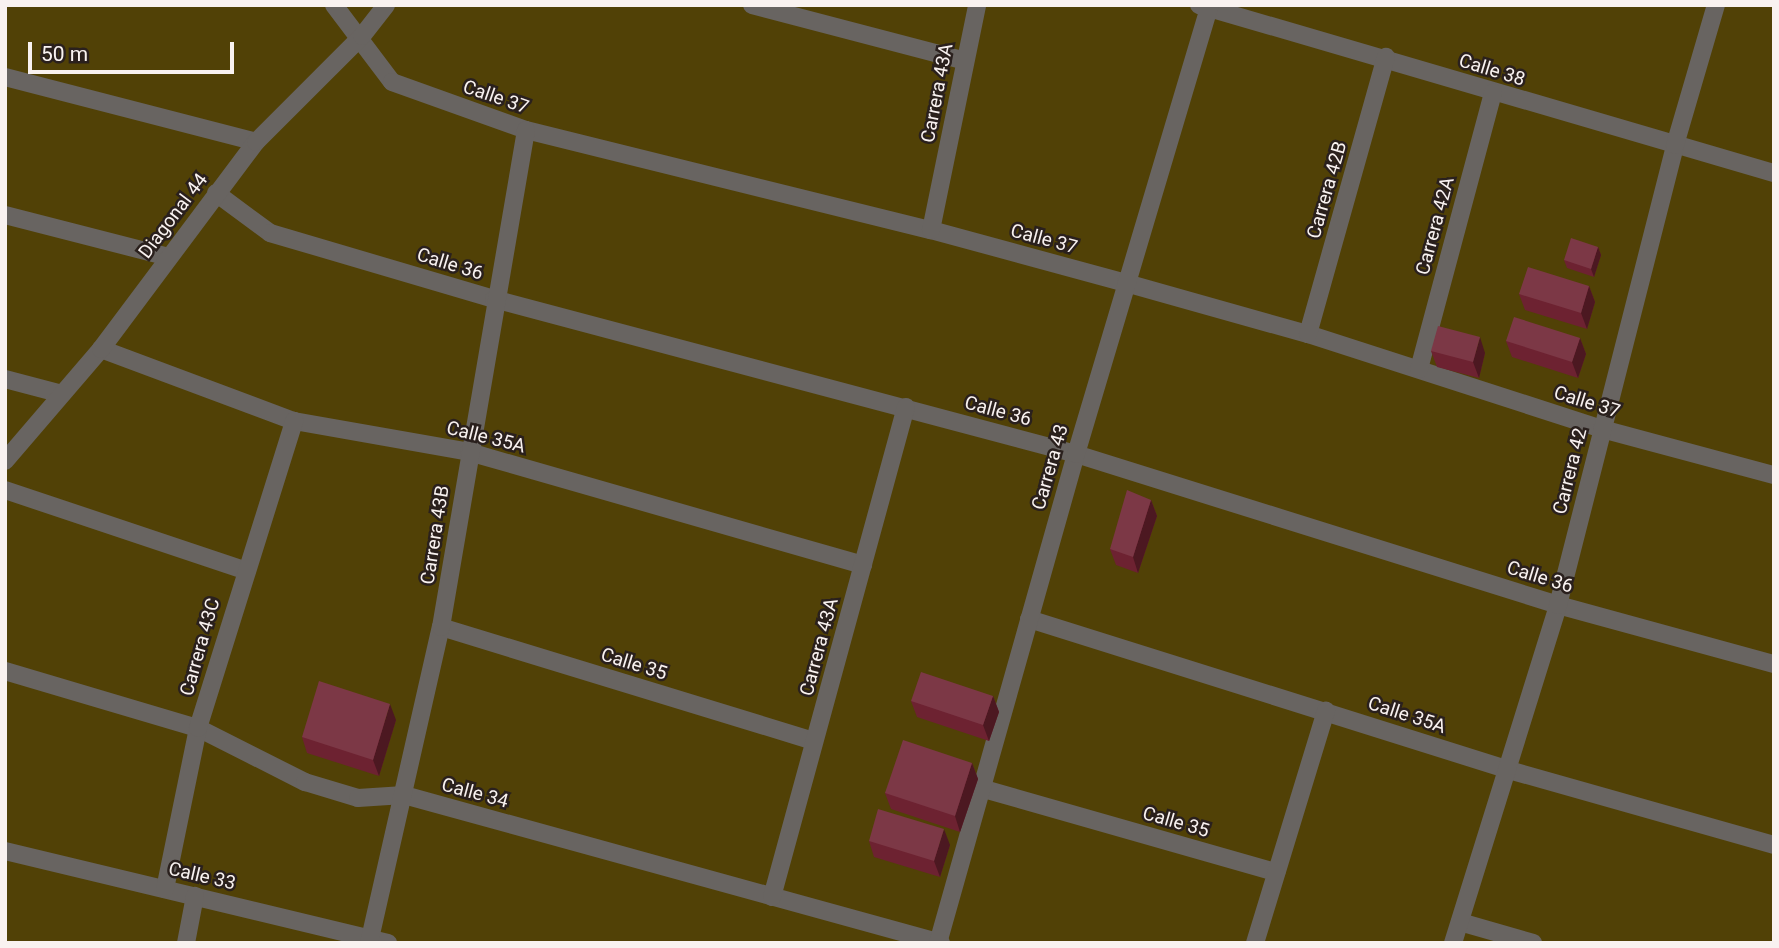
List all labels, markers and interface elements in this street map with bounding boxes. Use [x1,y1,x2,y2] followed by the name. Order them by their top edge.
[32,28,238,72] scale bar
[41,42,88,66] text: 50 m
[916,42,958,144] street label: Carrera 43A
[1456,49,1528,91] street label: Calle 38
[460,75,532,119] street label: Calle 37
[1302,139,1352,241] street label: Carrera 42B
[134,169,212,263] street label: Diagonal 44
[1411,175,1459,277] street label: Carrera 42A
[1008,219,1080,259] street label: Calle 37
[414,243,486,285] street label: Calle 36
[1551,381,1623,423] street label: Calle 37
[962,391,1034,431] street label: Calle 36
[444,416,528,458] street label: Calle 35A
[1027,422,1073,512] street label: Carrera 43
[1548,426,1592,516] street label: Carrera 42
[416,484,454,586] street label: Carrera 43B
[1504,556,1576,598] street label: Calle 36
[175,596,225,698] street label: Carrera 43C
[795,596,843,698] street label: Carrera 43A
[598,643,670,685] street label: Calle 35
[1365,692,1449,738] street label: Calle 35A
[439,773,511,813] street label: Calle 34
[1140,802,1212,842] street label: Calle 35
[166,857,238,895] street label: Calle 33

